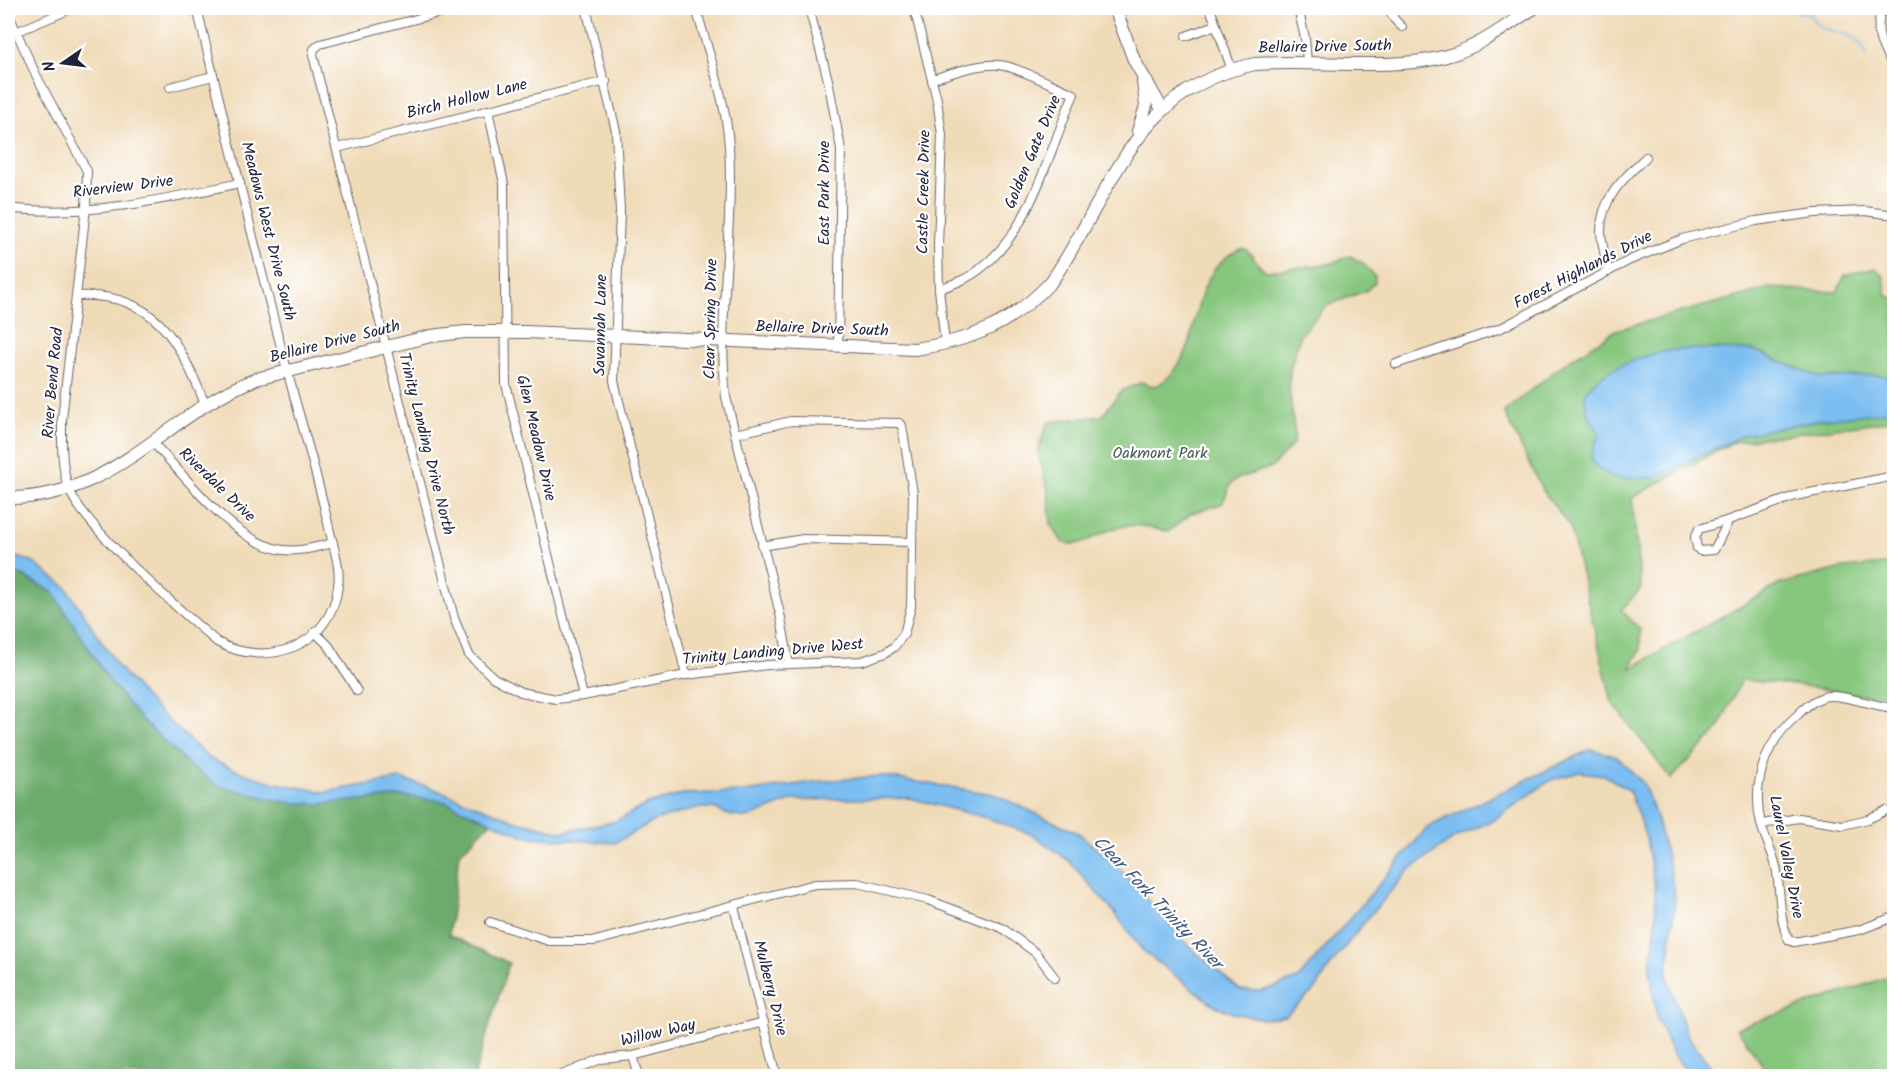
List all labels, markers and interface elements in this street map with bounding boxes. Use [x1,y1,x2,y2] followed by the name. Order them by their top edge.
[33,33,93,93] north arrow
[1258,33,1392,61] street label: Bellaire Drive South
[37,58,63,74] text: N
[404,72,530,126] street label: Birch Hollow Lane
[998,91,1068,213] street label: Golden Gate Drive
[910,130,938,254] street label: Castle Creek Drive
[234,139,302,323] street label: Meadows West Drive South
[812,140,837,246] street label: East Park Drive
[71,168,175,206] street label: Riverview Drive
[1509,224,1657,316] street label: Forest Highlands Drive
[697,258,725,380] street label: Clear Spring Drive
[588,274,614,376] street label: Savannah Lane
[267,314,403,370] street label: Bellaire Drive South
[755,314,889,344] street label: Bellaire Drive South
[36,326,70,439] street label: River Bend Road
[391,350,461,538] street label: Trinity Landing Drive North
[509,372,563,504] street label: Glen Meadow Drive
[1113,441,1208,466] park label: Oakmont Park
[173,442,261,528] street label: Riverdale Drive
[681,632,865,672] street label: Trinity Landing Drive West
[1762,793,1810,921] street label: Laurel Valley Drive
[1085,829,1232,980] water label: Clear Fork Trinity River
[746,938,794,1038] street label: Mulberry Drive
[618,1012,698,1054] street label: Willow Way

